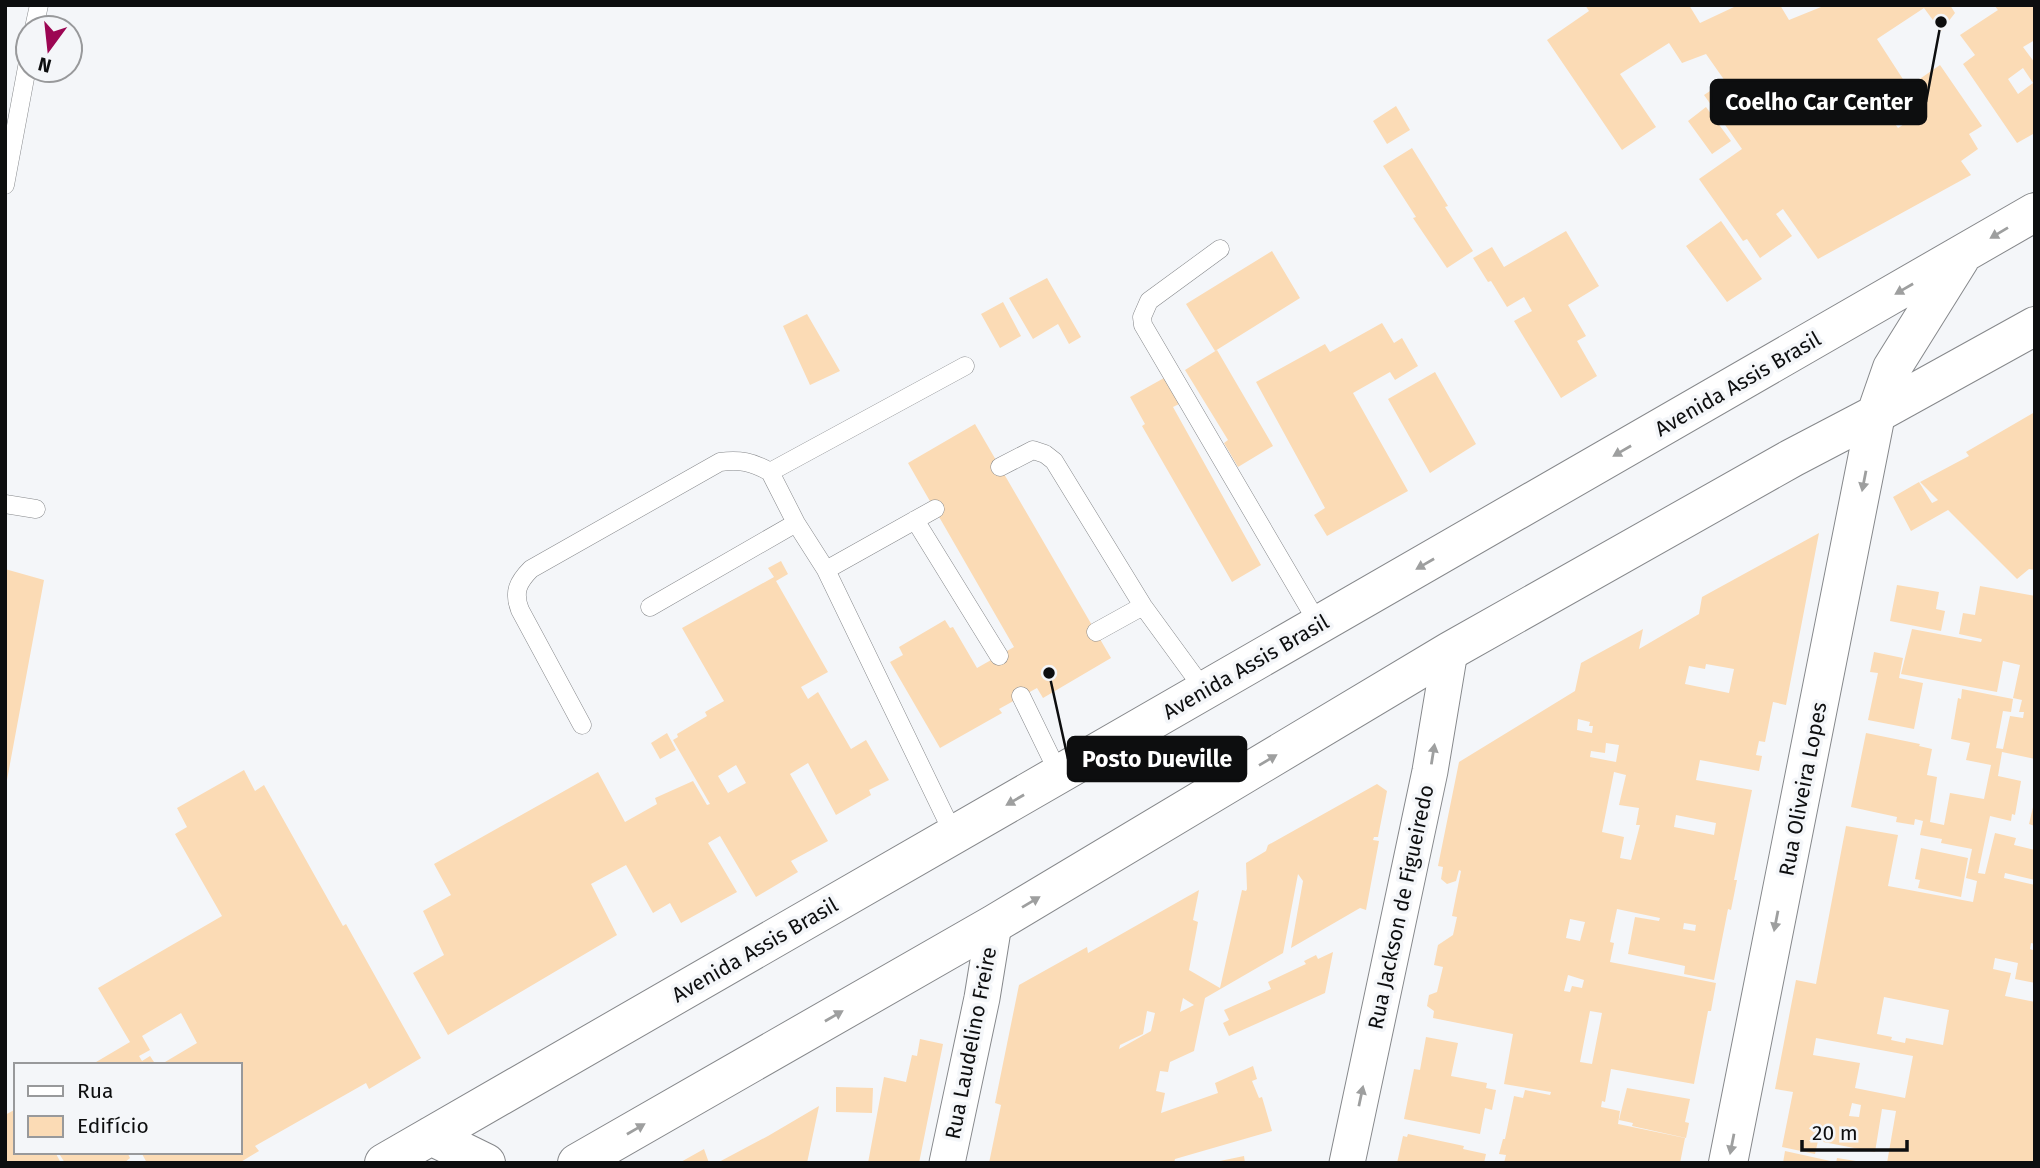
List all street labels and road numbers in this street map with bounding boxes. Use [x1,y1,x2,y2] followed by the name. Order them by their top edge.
[1650,326,1826,442] street label: Avenida Assis Brasil
[1158,609,1334,725] street label: Avenida Assis Brasil
[1773,700,1833,878] street label: Rua Oliveira Lopes
[1362,782,1440,1032] street label: Rua Jackson de Figueiredo
[667,892,843,1008] street label: Avenida Assis Brasil
[940,945,1002,1141] street label: Rua Laudelino Freire

